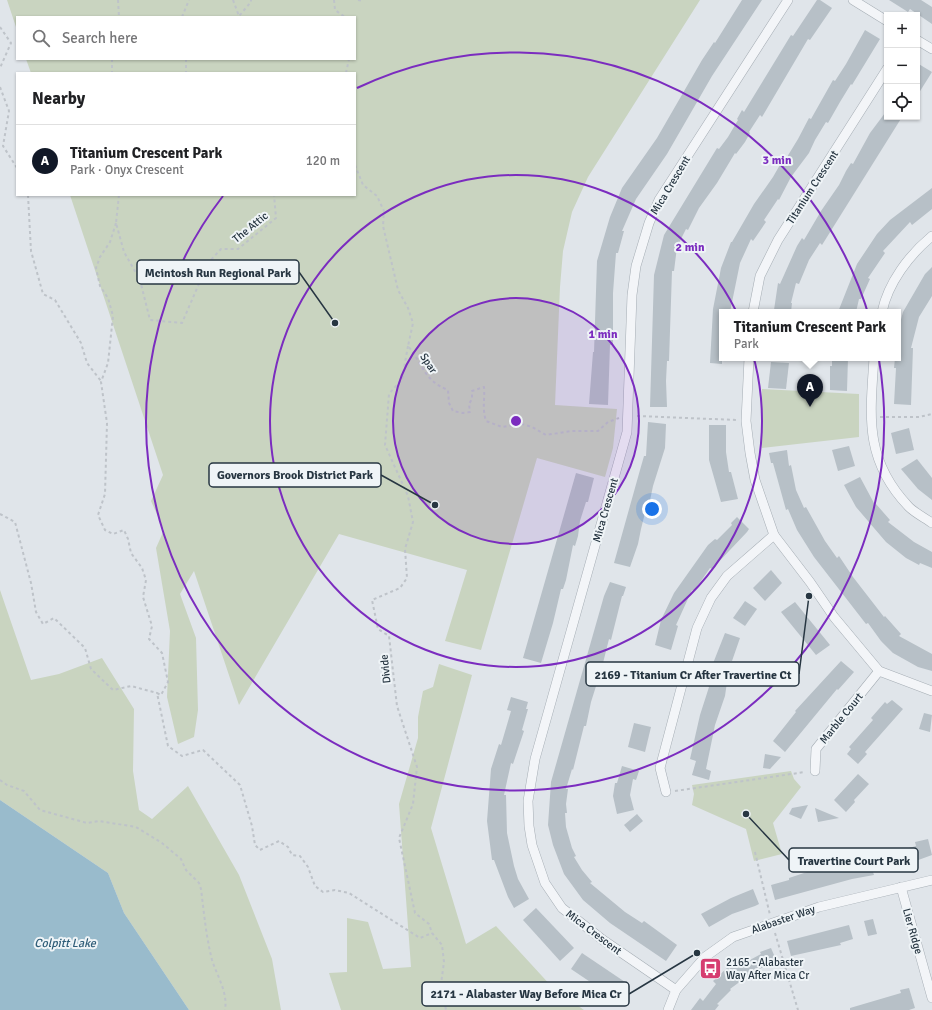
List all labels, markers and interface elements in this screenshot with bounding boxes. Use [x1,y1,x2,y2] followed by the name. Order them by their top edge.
[884,12,920,120] map controls
[884,12,920,48] button: +
[16,16,356,60] search box
[30,27,52,49] icon: search
[62,29,138,47] text: Search here
[884,48,920,84] button: −
[884,84,920,120] button: locate
[32,88,85,109] text: Nearby
[70,144,222,162] text: Titanium Crescent Park
[784,148,841,227] street label: Titanium Crescent
[41,153,49,169] text: A
[306,153,340,169] text: 120 m
[648,153,693,217] street label: Mica Crescent
[763,153,792,168] text: 3 min
[70,162,184,178] text: Park · Onyx Crescent
[230,209,271,246] street label: The Attic
[676,240,705,255] text: 2 min
[137,260,299,284] callout: Mcintosh Run Regional Park
[145,266,292,281] text: Mcintosh Run Regional Park
[719,309,901,361] popup
[734,318,886,336] text: Titanium Crescent Park
[589,327,618,342] text: 1 min
[734,336,759,352] text: Park
[417,351,440,376] street label: Spar
[797,374,823,407] pin: A
[509,414,523,428] centre of rings
[209,463,381,487] callout: Governors Brook District Park
[217,468,374,483] text: Governors Brook District Park
[590,476,621,544] street label: Mica Crescent
[642,499,662,519] your location
[378,654,393,684] street label: Divide
[586,662,799,686] callout: 2169 - Titanium Cr After Travertine Ct
[595,668,792,683] text: 2169 - Titanium Cr After Travertine Ct
[817,690,866,746] street label: Marble Court
[789,848,918,872] callout: Travertine Court Park
[798,854,911,869] text: Travertine Court Park
[749,902,818,937] street label: Alabaster Way
[563,907,624,958] street label: Mica Crescent
[900,907,925,956] street label: Lier Ridge
[34,936,97,951] water label: Colpitt Lake
[697,955,723,981] bus stop icon: 2165 - Alabaster Way After Mica Cr
[726,956,809,982] place label: 2165 - Alabaster Way After Mica Cr
[422,982,629,1006] callout: 2171 - Alabaster Way Before Mica Cr
[430,987,622,1002] text: 2171 - Alabaster Way Before Mica Cr

